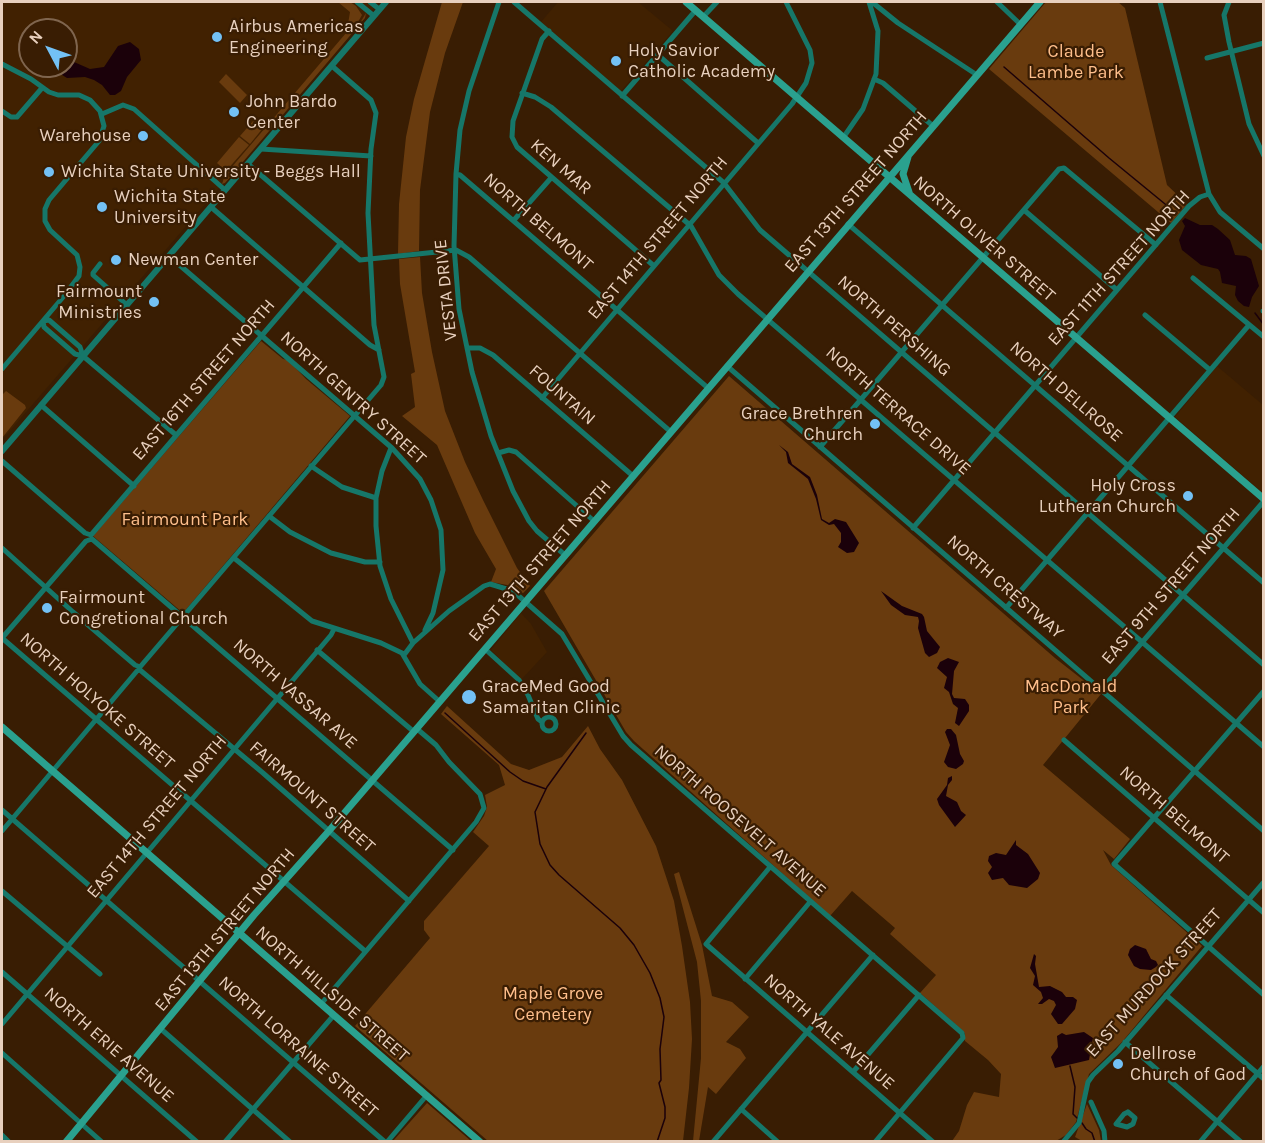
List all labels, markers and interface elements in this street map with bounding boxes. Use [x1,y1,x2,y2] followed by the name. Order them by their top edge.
[229,16,363,58] place label: Airbus Americas Engineering
[18,18,78,78] north arrow
[25,27,46,48] text: N
[210,30,224,44] marker: Airbus Americas Engineering
[628,40,775,82] place label: Holy Savior Catholic Academy
[1028,41,1124,84] park label: Claude Lambe Park
[609,54,623,68] marker: Holy Savior Catholic Academy
[246,91,337,134] place label: John Bardo Center
[227,105,241,119] marker: John Bardo Center
[780,107,932,277] street label: EAST 13TH STREET NORTH
[40,125,131,147] place label: Warehouse
[136,129,150,143] marker: Warehouse
[526,134,596,200] street label: KEN MAR
[583,152,733,324] street label: EAST 14TH STREET NORTH
[61,161,361,183] place label: Wichita State University - Beggs Hall
[42,165,56,179] marker: Wichita State University - Beggs Hall
[479,169,597,275] street label: NORTH BELMONT
[909,171,1059,307] street label: NORTH OLIVER STREET
[114,186,225,228] place label: Wichita State University
[1043,186,1195,350] street label: EAST 11TH STREET NORTH
[95,200,109,214] marker: Wichita State University
[430,238,462,342] street label: VESTA DRIVE
[128,249,258,271] place label: Newman Center
[109,253,123,267] marker: Newman Center
[833,271,955,381] street label: NORTH PERSHING
[56,281,142,324] place label: Fairmount Ministries
[128,295,280,465] street label: EAST 16TH STREET NORTH
[147,295,161,309] marker: Fairmount Ministries
[276,327,430,469] street label: NORTH GENTRY STREET
[1005,337,1127,447] street label: NORTH DELLROSE
[821,342,975,480] street label: NORTH TERRACE DRIVE
[524,360,600,430] street label: FOUNTAIN
[741,403,863,446] place label: Grace Brethren Church
[868,417,882,431] marker: Grace Brethren Church
[1039,475,1176,518] place label: Holy Cross Lutheran Church
[464,476,616,646] street label: EAST 13TH STREET NORTH
[1181,489,1195,503] marker: Holy Cross Lutheran Church
[1097,503,1245,669] street label: EAST 9TH STREET NORTH
[122,509,248,531] park label: Fairmount Park
[942,530,1068,644] street label: NORTH CRESTWAY
[59,587,228,630] place label: Fairmount Congretional Church
[40,601,54,615] marker: Fairmount Congretional Church
[15,628,179,774] street label: NORTH HOLYOKE STREET
[228,634,362,754] street label: NORTH VASSAR AVE
[482,676,620,718] place label: GraceMed Good Samaritan Clinic
[1025,676,1117,718] park label: MacDonald Park
[460,688,478,706] marker: GraceMed Good Samaritan Clinic
[82,731,232,903] street label: EAST 14TH STREET NORTH
[245,737,379,857] street label: FAIRMOUNT STREET
[650,740,830,902] street label: NORTH ROOSEVELT AVENUE
[1115,762,1233,868] street label: NORTH BELMONT
[150,844,300,1016] street label: EAST 13TH STREET NORTH
[1082,904,1226,1062] street label: EAST MURDOCK STREET
[251,921,413,1067] street label: NORTH HILLSIDE STREET
[759,969,899,1095] street label: NORTH YALE AVENUE
[214,972,382,1122] street label: NORTH LORRAINE STREET
[40,983,178,1107] street label: NORTH ERIE AVENUE
[503,983,603,1026] park label: Maple Grove Cemetery
[1130,1043,1246,1086] place label: Dellrose Church of God
[1111,1057,1125,1071] marker: Dellrose Church of God

